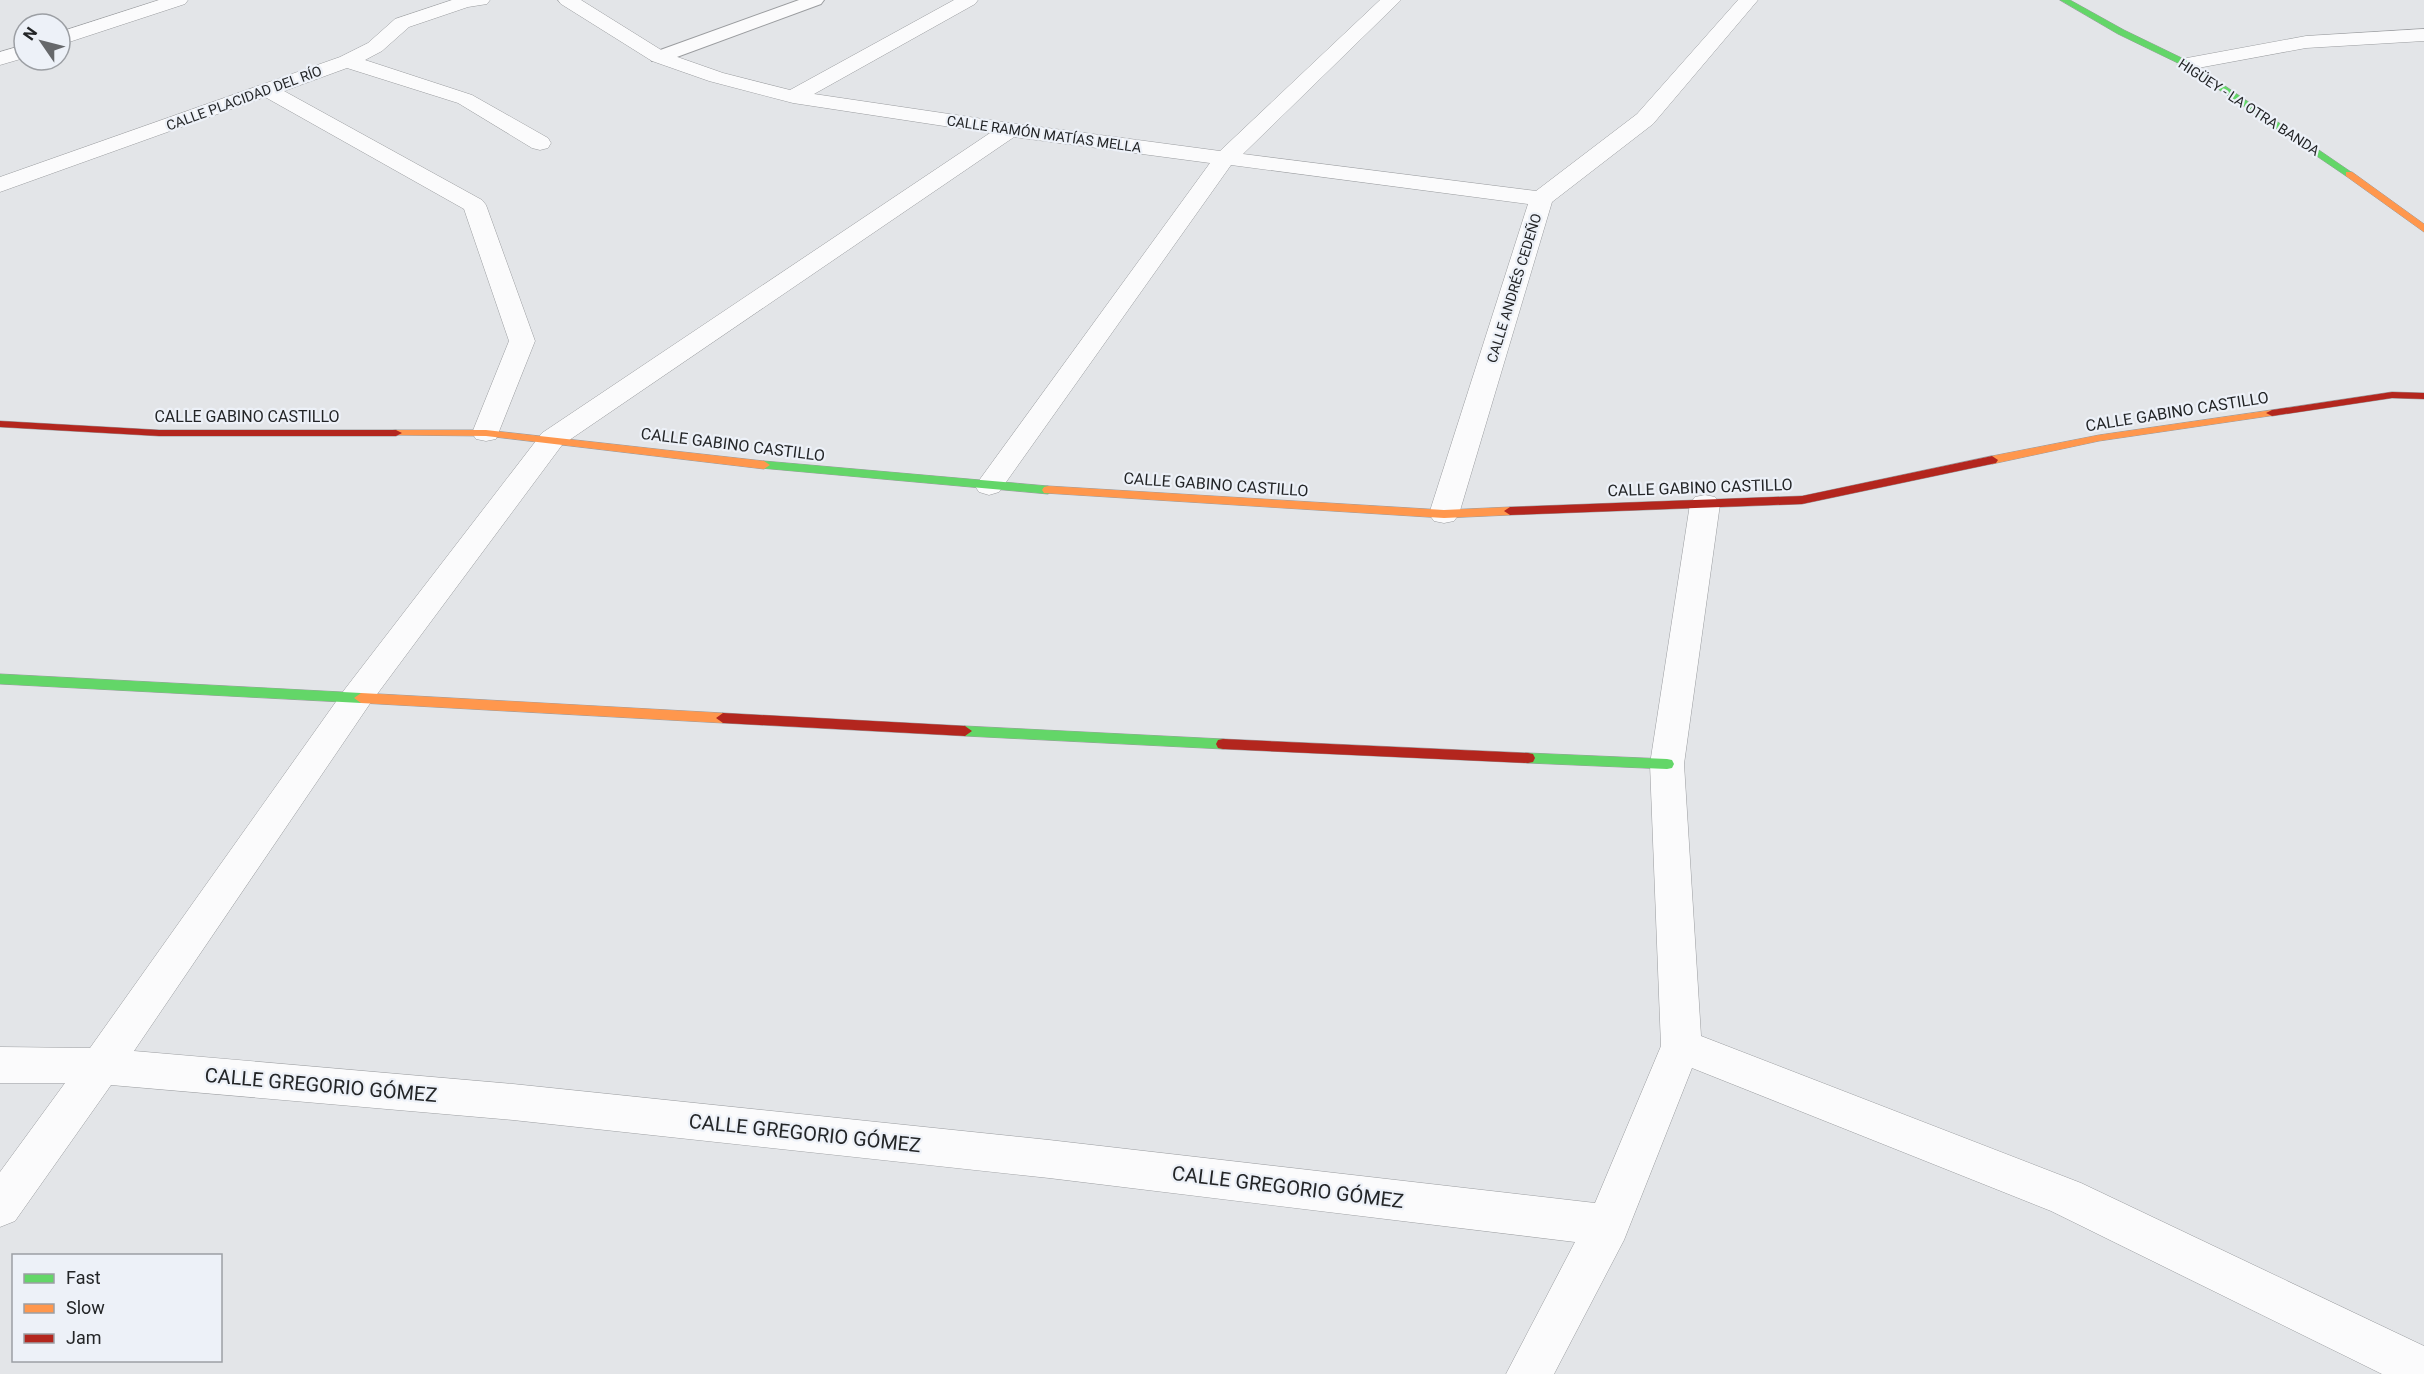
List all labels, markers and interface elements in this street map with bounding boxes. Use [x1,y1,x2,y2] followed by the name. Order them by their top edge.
[12,12,72,72] north arrow
[19,24,41,44] text: N
[2175,55,2323,159] street label: HIGÜEY - LA OTRA BANDA
[164,61,324,134] street label: CALLE PLACIDAD DEL RÍO
[946,111,1142,156] street label: CALLE RAMÓN MATÍAS MELLA
[1483,211,1544,365] street label: CALLE ANDRÉS CEDEÑO
[2084,388,2270,435] street label: CALLE GABINO CASTILLO
[154,407,340,426] street label: CALLE GABINO CASTILLO
[640,424,826,465] street label: CALLE GABINO CASTILLO
[1123,469,1309,500] street label: CALLE GABINO CASTILLO
[1607,475,1793,500] street label: CALLE GABINO CASTILLO
[204,1063,438,1107] street label: CALLE GREGORIO GÓMEZ
[688,1109,922,1157] street label: CALLE GREGORIO GÓMEZ
[1171,1161,1405,1213] street label: CALLE GREGORIO GÓMEZ
[12,1254,222,1362] legend
[66,1267,101,1288] text: Fast
[66,1297,105,1318] text: Slow
[66,1327,102,1348] text: Jam

